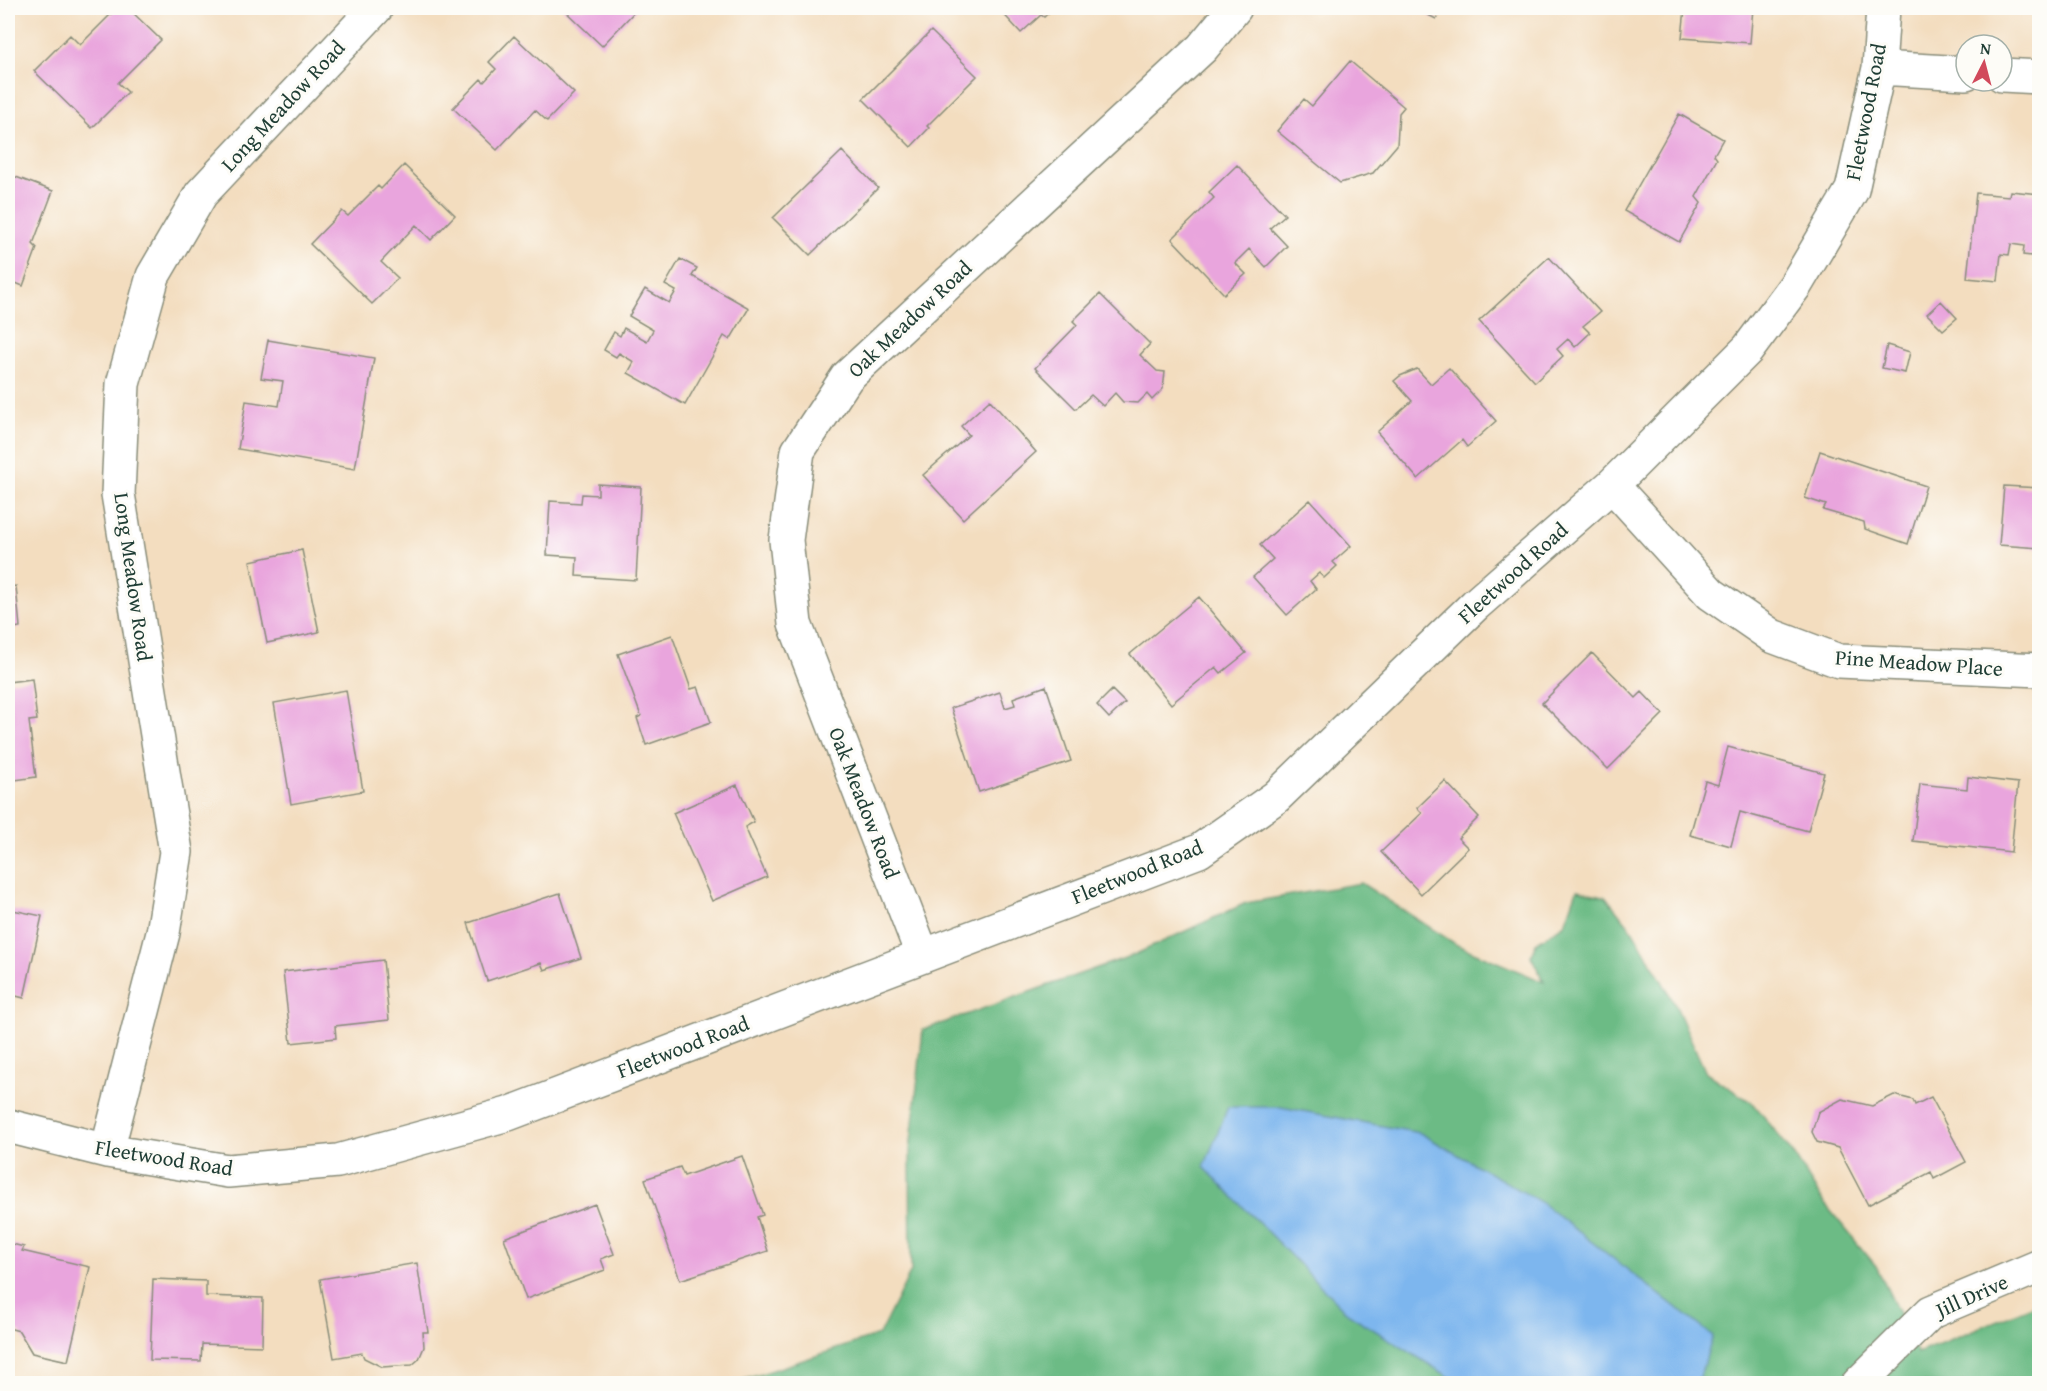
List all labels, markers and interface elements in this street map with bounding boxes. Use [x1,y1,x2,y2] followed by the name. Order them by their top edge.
[213,32,352,178] street label: Long Meadow Road
[1954,33,2014,93] north arrow
[1979,36,1992,61] text: N
[1837,40,1894,183] street label: Fleetwood Road
[841,252,979,385] street label: Oak Meadow Road
[106,491,161,664] street label: Long Meadow Road
[1451,514,1575,631] street label: Fleetwood Road
[1834,641,2004,684] street label: Pine Meadow Place
[821,723,908,884] street label: Oak Meadow Road
[1067,831,1208,912] street label: Fleetwood Road
[612,1007,754,1086] street label: Fleetwood Road
[93,1131,236,1184] street label: Fleetwood Road
[1928,1266,2013,1326] street label: Jill Drive

